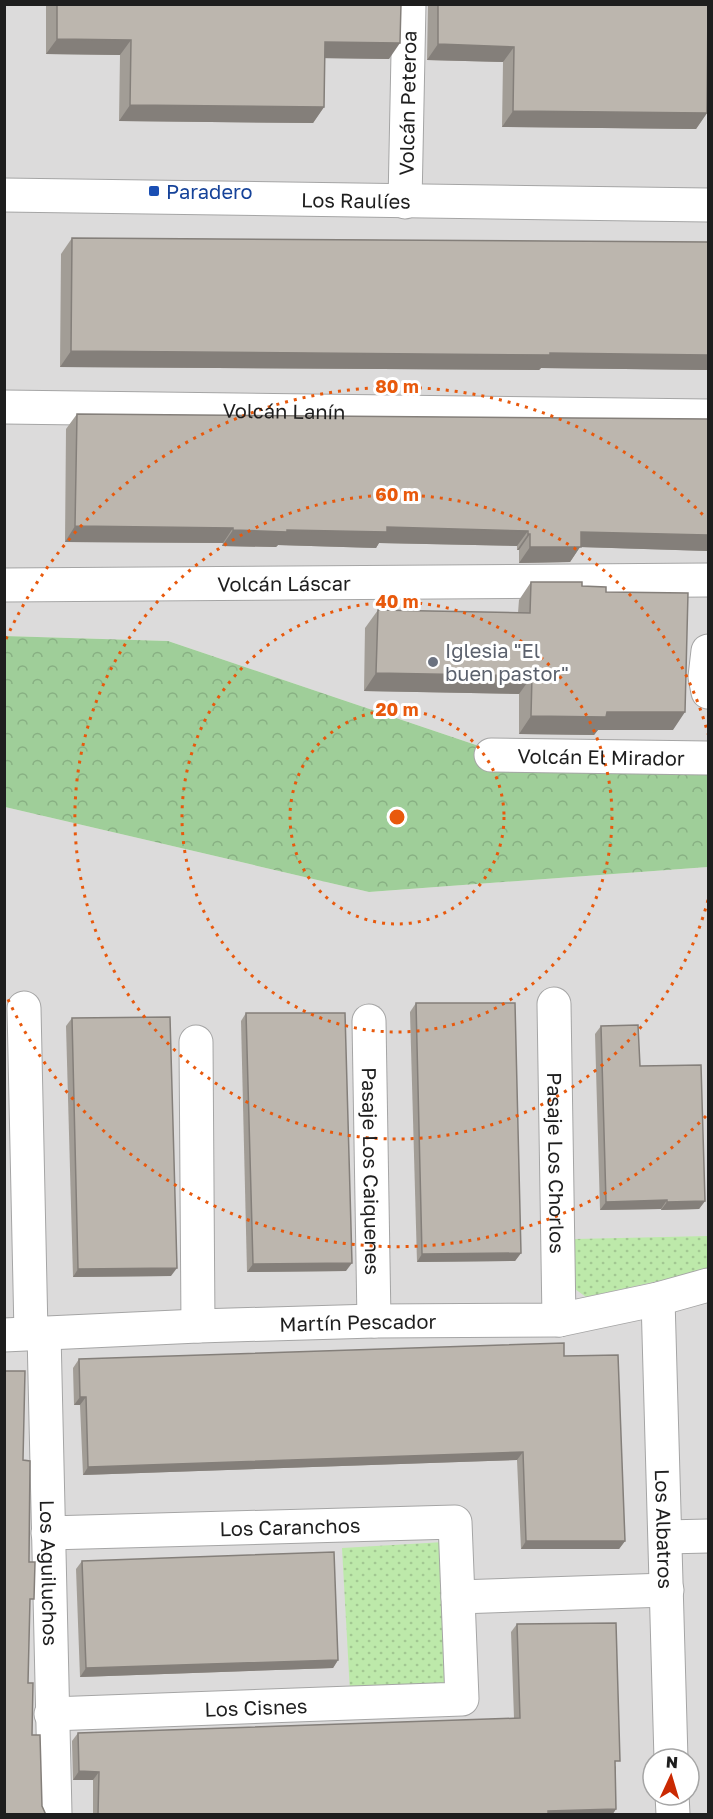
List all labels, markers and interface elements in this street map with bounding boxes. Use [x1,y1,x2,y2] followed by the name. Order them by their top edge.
[394,30,420,176] street label: Volcán Peteroa
[166,179,253,203] place label: Paradero
[147,184,161,198] marker: Paradero
[301,187,411,213] street label: Los Raulíes
[375,375,419,397] text: 80 m
[222,398,346,423] street label: Volcán Lanín
[375,483,419,505] text: 60 m
[217,571,351,595] street label: Volcán Láscar
[375,590,419,612] text: 40 m
[445,638,569,685] place label: Iglesia "El buen pastor"
[426,655,440,669] marker: Iglesia "El buen pastor"
[376,698,418,720] text: 20 m
[517,743,685,770] street label: Volcán El Mirador
[387,807,407,827] centre of rings
[358,1067,385,1275] street label: Pasaje Los Caiquenes
[543,1072,570,1254] street label: Pasaje Los Chorlos
[279,1309,436,1336] street label: Martín Pescador
[651,1469,678,1589] street label: Los Albatros
[36,1500,63,1646] street label: Los Aguiluchos
[219,1513,361,1540] street label: Los Caranchos
[204,1693,308,1721] street label: Los Cisnes
[641,1747,701,1807] north arrow
[665,1752,679,1772] text: N

